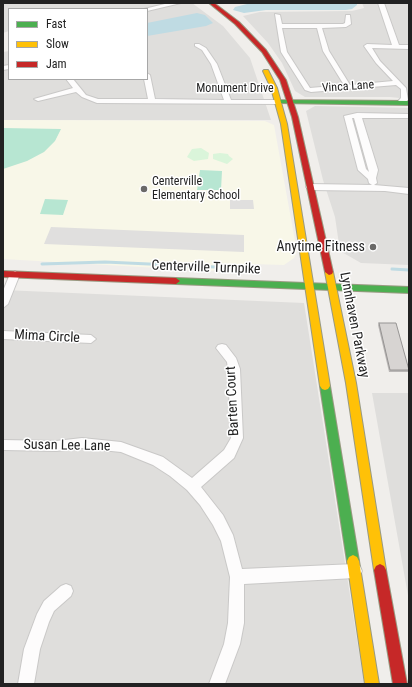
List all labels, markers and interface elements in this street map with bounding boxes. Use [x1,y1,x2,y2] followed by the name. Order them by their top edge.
[8,8,148,80] legend
[46,17,66,31] text: Fast
[46,37,69,51] text: Slow
[46,57,67,71] text: Jam
[321,78,375,96] street label: Vinca Lane
[196,82,274,96] street label: Monument Drive
[152,175,240,203] place label: Centerville Elementary School
[139,184,149,194] marker: Centerville Elementary School
[276,239,365,255] place label: Anytime Fitness
[368,242,378,252] marker: Anytime Fitness
[151,258,261,278] street label: Centerville Turnpike
[336,271,372,379] street label: Lynnhaven Parkway
[14,327,80,347] street label: Mima Circle
[223,366,243,436] street label: Barten Court
[23,437,111,455] street label: Susan Lee Lane

